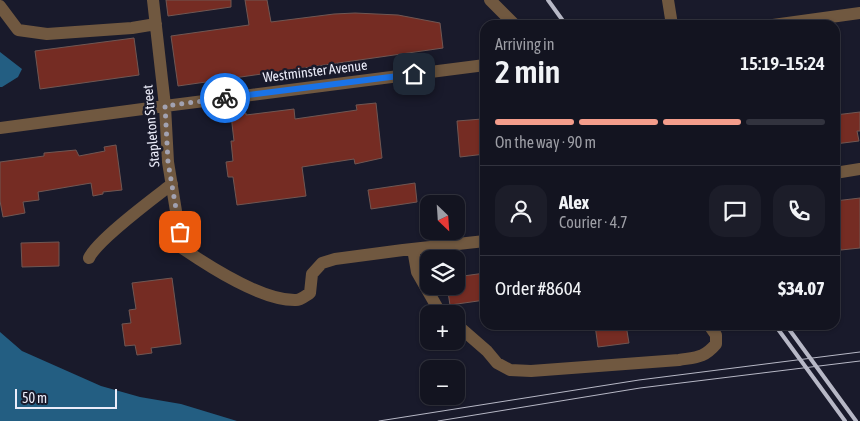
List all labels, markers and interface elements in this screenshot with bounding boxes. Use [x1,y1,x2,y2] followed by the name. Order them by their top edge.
[495,35,555,53] text: Arriving in
[740,52,825,74] text: 15:19–15:24
[393,53,435,95] pin
[495,53,560,90] text: 2 min
[262,57,368,85] street label: Westminster Avenue
[400,60,428,88] icon: home
[200,73,250,123] courier
[139,84,163,168] street label: Stapleton Street
[211,84,239,112] icon: bike
[495,133,596,151] text: On the way · 90 m
[495,185,547,237] button: person
[709,185,761,237] button: chat
[773,185,825,237] button: phone
[559,191,589,213] text: Alex
[420,195,465,240] north arrow
[420,195,465,405] map controls
[159,211,201,253] pin
[559,213,628,231] text: Courier · 4.7
[166,218,194,246] icon: bag
[420,250,465,295] button: layers
[495,277,582,299] text: Order #8604
[778,277,825,299] text: $34.07
[420,305,465,350] button: +
[420,360,465,405] button: −
[15,386,118,409] scale bar
[22,390,47,406] text: 50 m

